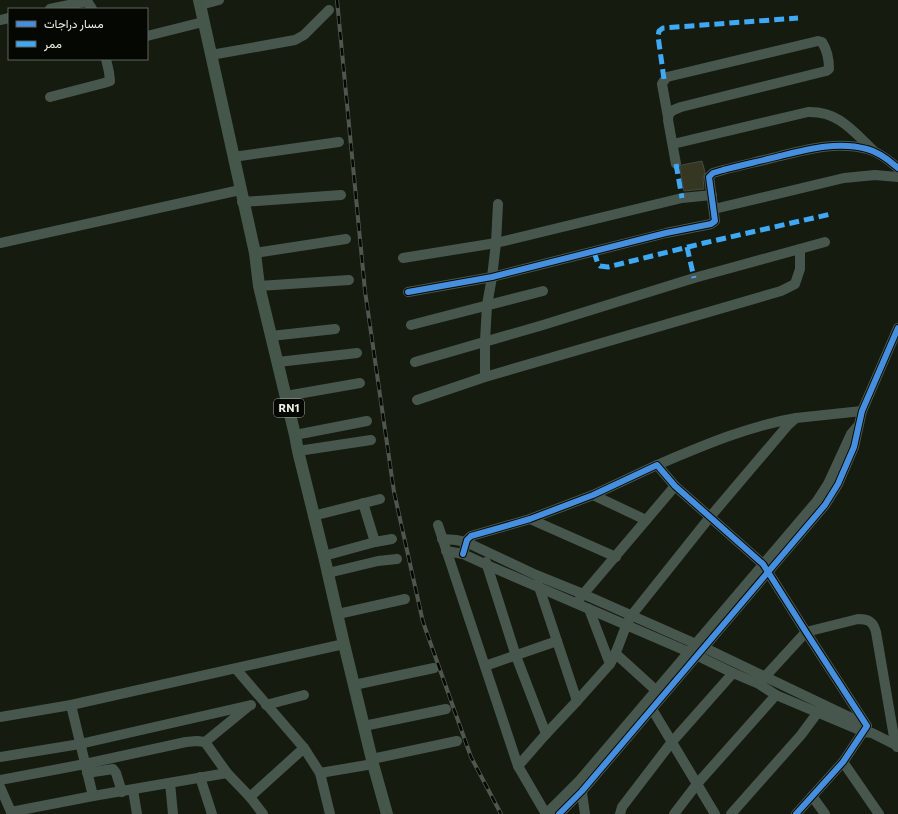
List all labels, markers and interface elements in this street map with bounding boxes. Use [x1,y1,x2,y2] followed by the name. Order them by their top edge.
[8,8,148,60] legend
[44,16,104,32] text: مسار دراجات
[43,36,62,52] text: ممر
[274,399,304,417] road number: RN1

